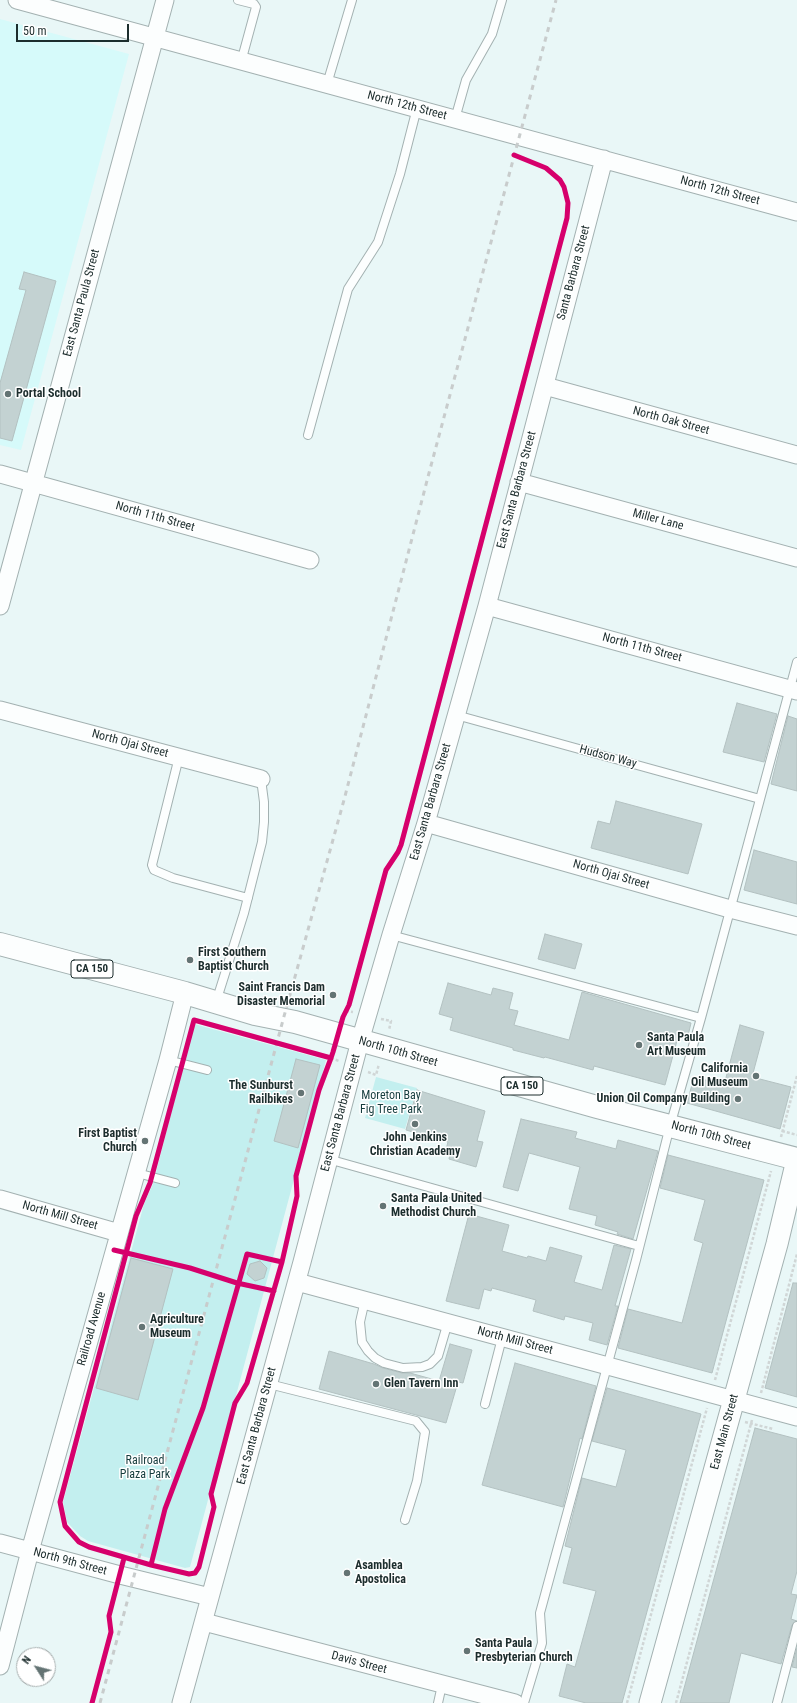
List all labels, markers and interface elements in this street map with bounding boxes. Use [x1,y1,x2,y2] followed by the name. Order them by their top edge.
[18,16,131,42] scale bar
[23,24,47,38] text: 50 m
[366,88,448,124] street label: North 12th Street
[679,173,761,209] street label: North 12th Street
[554,224,594,322] street label: Santa Barbara Street
[61,248,103,358] street label: East Santa Paula Street
[16,387,81,401] place label: Portal School
[3,389,13,399] marker: Portal School
[631,404,711,438] street label: North Oak Street
[494,430,540,550] street label: East Santa Barbara Street
[114,499,196,535] street label: North 11th Street
[631,506,685,534] street label: Miller Lane
[601,630,683,666] street label: North 11th Street
[90,727,170,761] street label: North Ojai Street
[407,742,455,862] street label: East Santa Barbara Street
[578,742,638,772] street label: Hudson Way
[571,857,651,893] street label: North Ojai Street
[198,946,269,974] place label: First Southern Baptist Church
[185,955,195,965] marker: First Southern Baptist Church
[71,960,113,978] road number: CA 150
[237,981,325,1009] place label: Saint Francis Dam Disaster Memorial
[328,990,338,1000] marker: Saint Francis Dam Disaster Memorial
[647,1031,706,1059] place label: Santa Paula Art Museum
[357,1034,439,1070] street label: North 10th Street
[634,1040,644,1050] marker: Santa Paula Art Museum
[318,1053,364,1173] street label: East Santa Barbara Street
[691,1062,748,1090] place label: California Oil Museum
[751,1071,761,1081] marker: California Oil Museum
[501,1077,543,1095] road number: CA 150
[229,1079,293,1107] place label: The Sunburst Railbikes
[296,1088,306,1098] marker: The Sunburst Railbikes
[360,1089,422,1117] park label: Moreton Bay Fig Tree Park
[597,1092,730,1106] place label: Union Oil Company Building
[733,1094,743,1104] marker: Union Oil Company Building
[670,1118,752,1154] street label: North 10th Street
[410,1119,420,1129] marker: John Jenkins Christian Academy
[78,1127,137,1155] place label: First Baptist Church
[370,1131,460,1159] place label: John Jenkins Christian Academy
[140,1136,150,1146] marker: First Baptist Church
[391,1192,482,1220] place label: Santa Paula United Methodist Church
[21,1198,99,1234] street label: North Mill Street
[378,1201,388,1211] marker: Santa Paula United Methodist Church
[75,1290,109,1368] street label: Railroad Avenue
[150,1313,204,1341] place label: Agriculture Museum
[137,1322,147,1332] marker: Agriculture Museum
[476,1324,554,1358] street label: North Mill Street
[234,1366,280,1486] street label: East Santa Barbara Street
[384,1377,458,1391] place label: Glen Tavern Inn
[371,1379,381,1389] marker: Glen Tavern Inn
[708,1393,742,1471] street label: East Main Street
[120,1454,170,1482] park label: Railroad Plaza Park
[32,1545,108,1579] street label: North 9th Street
[355,1559,406,1587] place label: Asamblea Apostolica
[342,1568,352,1578] marker: Asamblea Apostolica
[475,1637,573,1665] place label: Santa Paula Presbyterian Church
[462,1646,472,1656] marker: Santa Paula Presbyterian Church
[16,1647,56,1687] north arrow
[330,1649,388,1677] street label: Davis Street
[19,1654,34,1667] text: N

